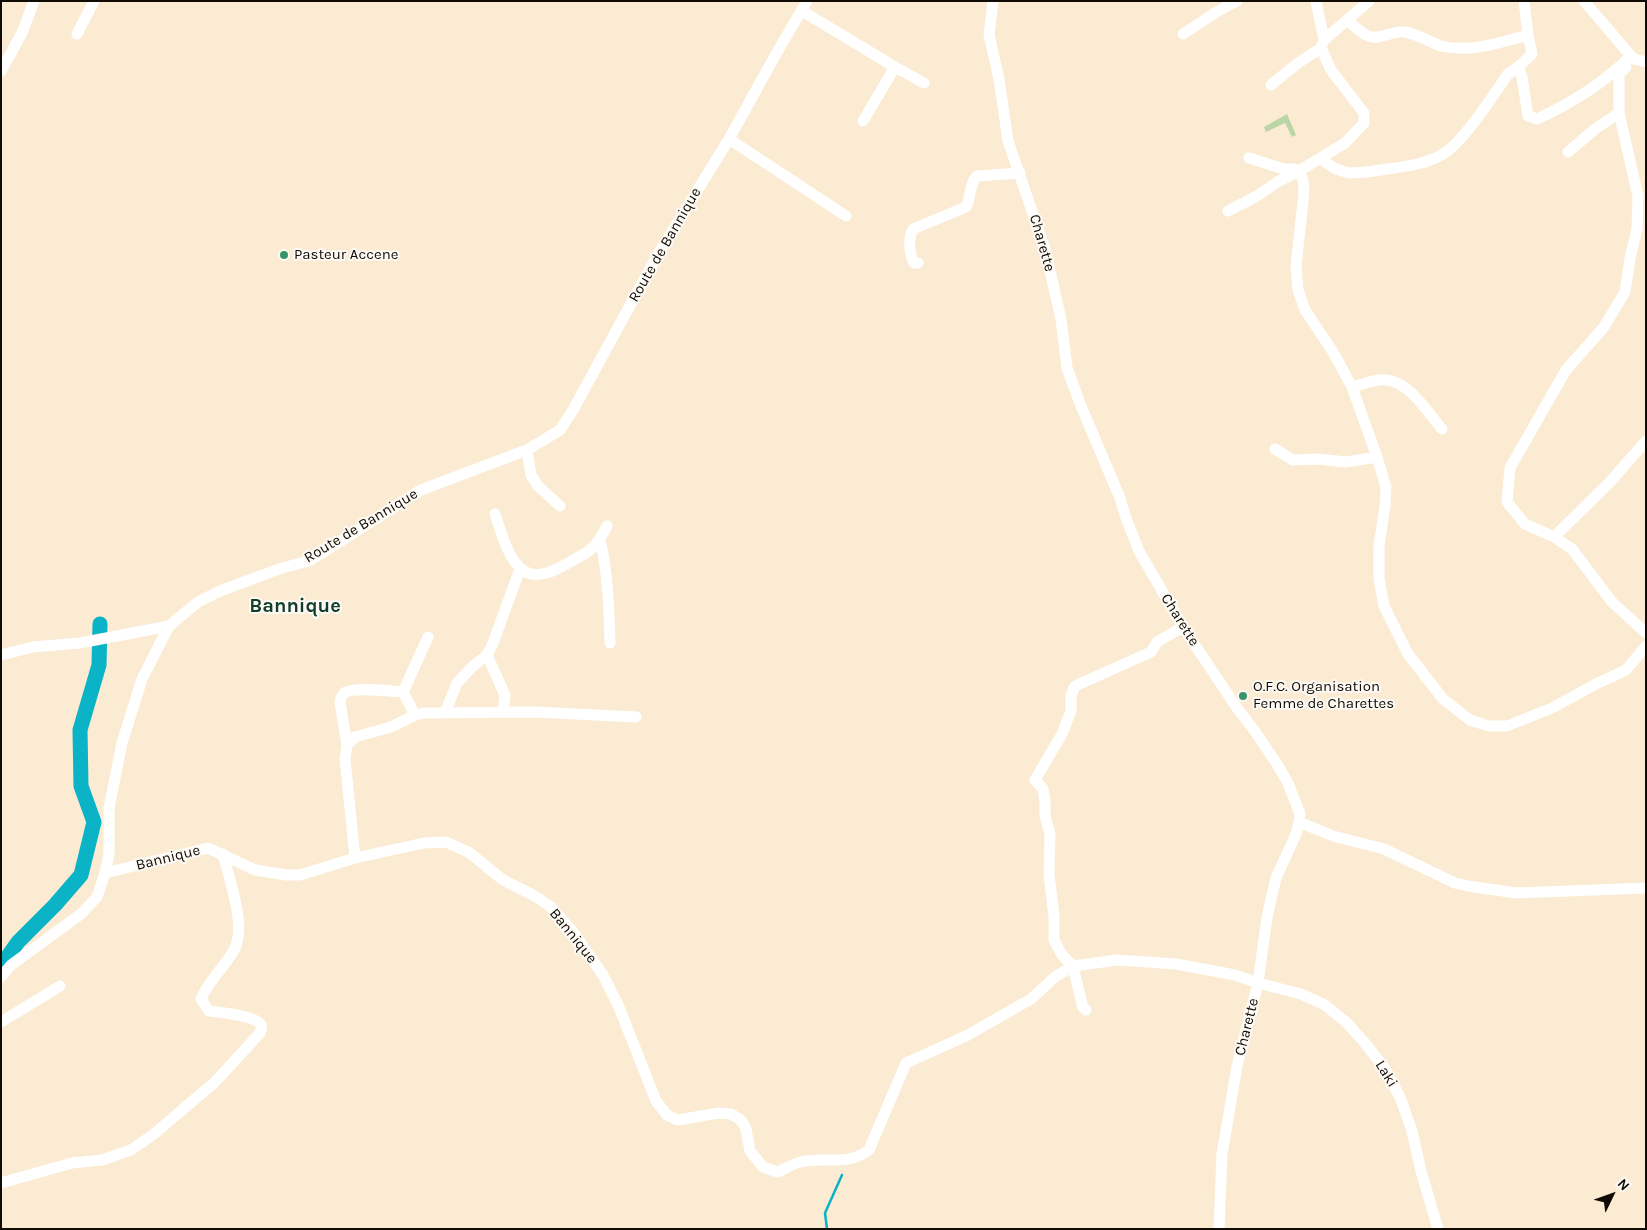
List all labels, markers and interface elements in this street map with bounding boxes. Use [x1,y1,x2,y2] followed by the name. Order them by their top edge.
[625,185,705,305] street label: Route de Bannique
[1025,212,1059,274] street label: Charette
[294,246,398,264] place label: Pasteur Accene
[278,249,290,261] marker: Pasteur Accene
[301,485,421,567] street label: Route de Bannique
[1157,590,1203,650] street label: Charette
[249,594,341,618] district label: Bannique
[1253,678,1394,713] place label: O.F.C. Organisation Femme de Charettes
[1237,690,1249,702] marker: O.F.C. Organisation Femme de Charettes
[134,841,202,875] street label: Bannique
[545,905,601,967] street label: Bannique
[1231,996,1263,1058] street label: Charette
[1371,1057,1401,1091] street label: Laki
[1587,1170,1637,1220] north arrow
[1614,1175,1633,1194] text: N

